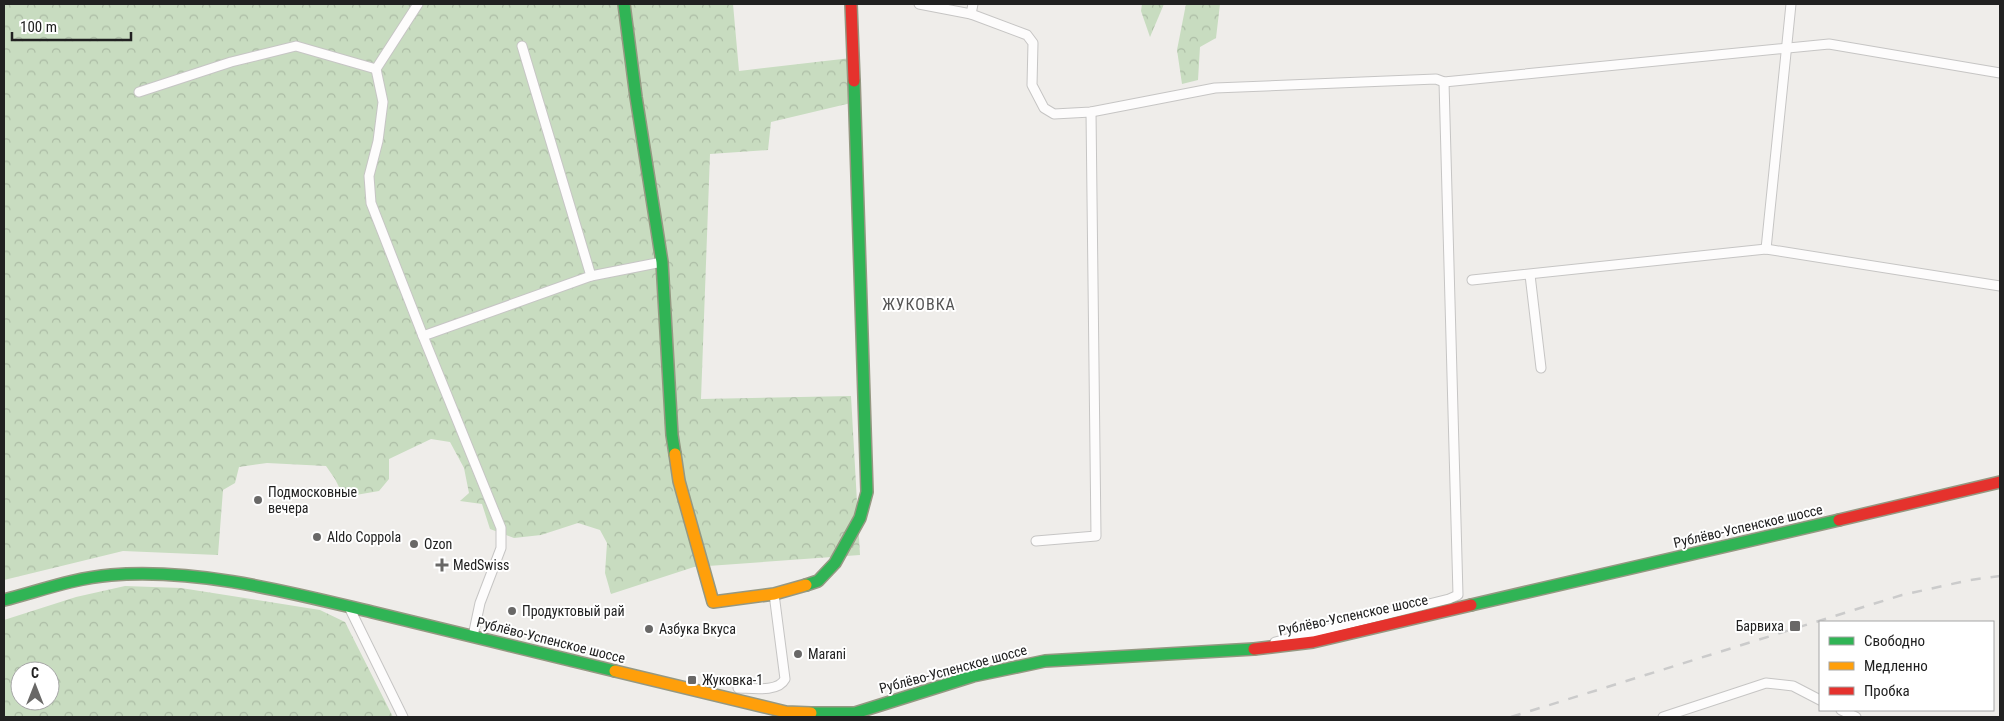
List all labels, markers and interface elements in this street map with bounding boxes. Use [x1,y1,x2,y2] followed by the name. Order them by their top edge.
[12,10,131,42] scale bar
[20,18,57,36] text: 100 m
[882,295,956,314] district label: ЖУКОВКА
[268,484,358,516] place label: Подмосковные вечера
[252,494,264,506] marker: Подмосковные вечера
[1672,501,1824,551] street label: Рублёво-Успенское шоссе
[327,529,401,545] place label: Aldo Coppola
[311,531,323,543] marker: Aldo Coppola
[424,536,452,552] place label: Ozon
[408,538,420,550] marker: Ozon
[453,557,509,573] place label: MedSwiss
[435,558,449,572] marker: MedSwiss
[1277,591,1430,639] street label: Рублёво-Успенское шоссе
[522,603,625,619] place label: Продуктовый рай
[506,605,518,617] marker: Продуктовый рай
[475,614,627,666] street label: Рублёво-Успенское шоссе
[1736,618,1784,634] place label: Барвиха
[1788,619,1802,633] marker: Барвиха
[659,621,736,637] place label: Азбука Вкуса
[1819,621,1994,711] legend
[643,623,655,635] marker: Азбука Вкуса
[1864,632,1925,650] text: Свободно
[877,641,1029,696] street label: Рублёво-Успенское шоссе
[808,646,846,662] place label: Marani
[792,648,804,660] marker: Marani
[1864,657,1928,675] text: Медленно
[10,661,60,711] north arrow
[31,665,39,681] text: С
[702,672,763,688] place label: Жуковка-1
[686,674,698,686] marker: Жуковка-1
[1864,682,1910,700] text: Пробка

